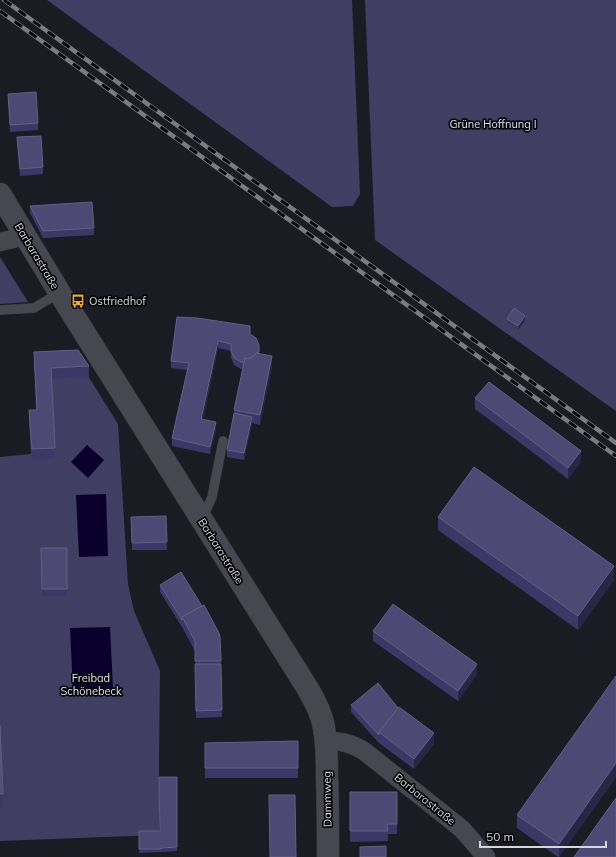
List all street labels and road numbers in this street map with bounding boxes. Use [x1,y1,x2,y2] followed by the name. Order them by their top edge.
[12,220,62,292] street label: Barbarastraße
[195,516,247,586] street label: Barbarastraße
[392,770,458,828] street label: Barbarastraße
[320,771,334,827] street label: Dammweg

